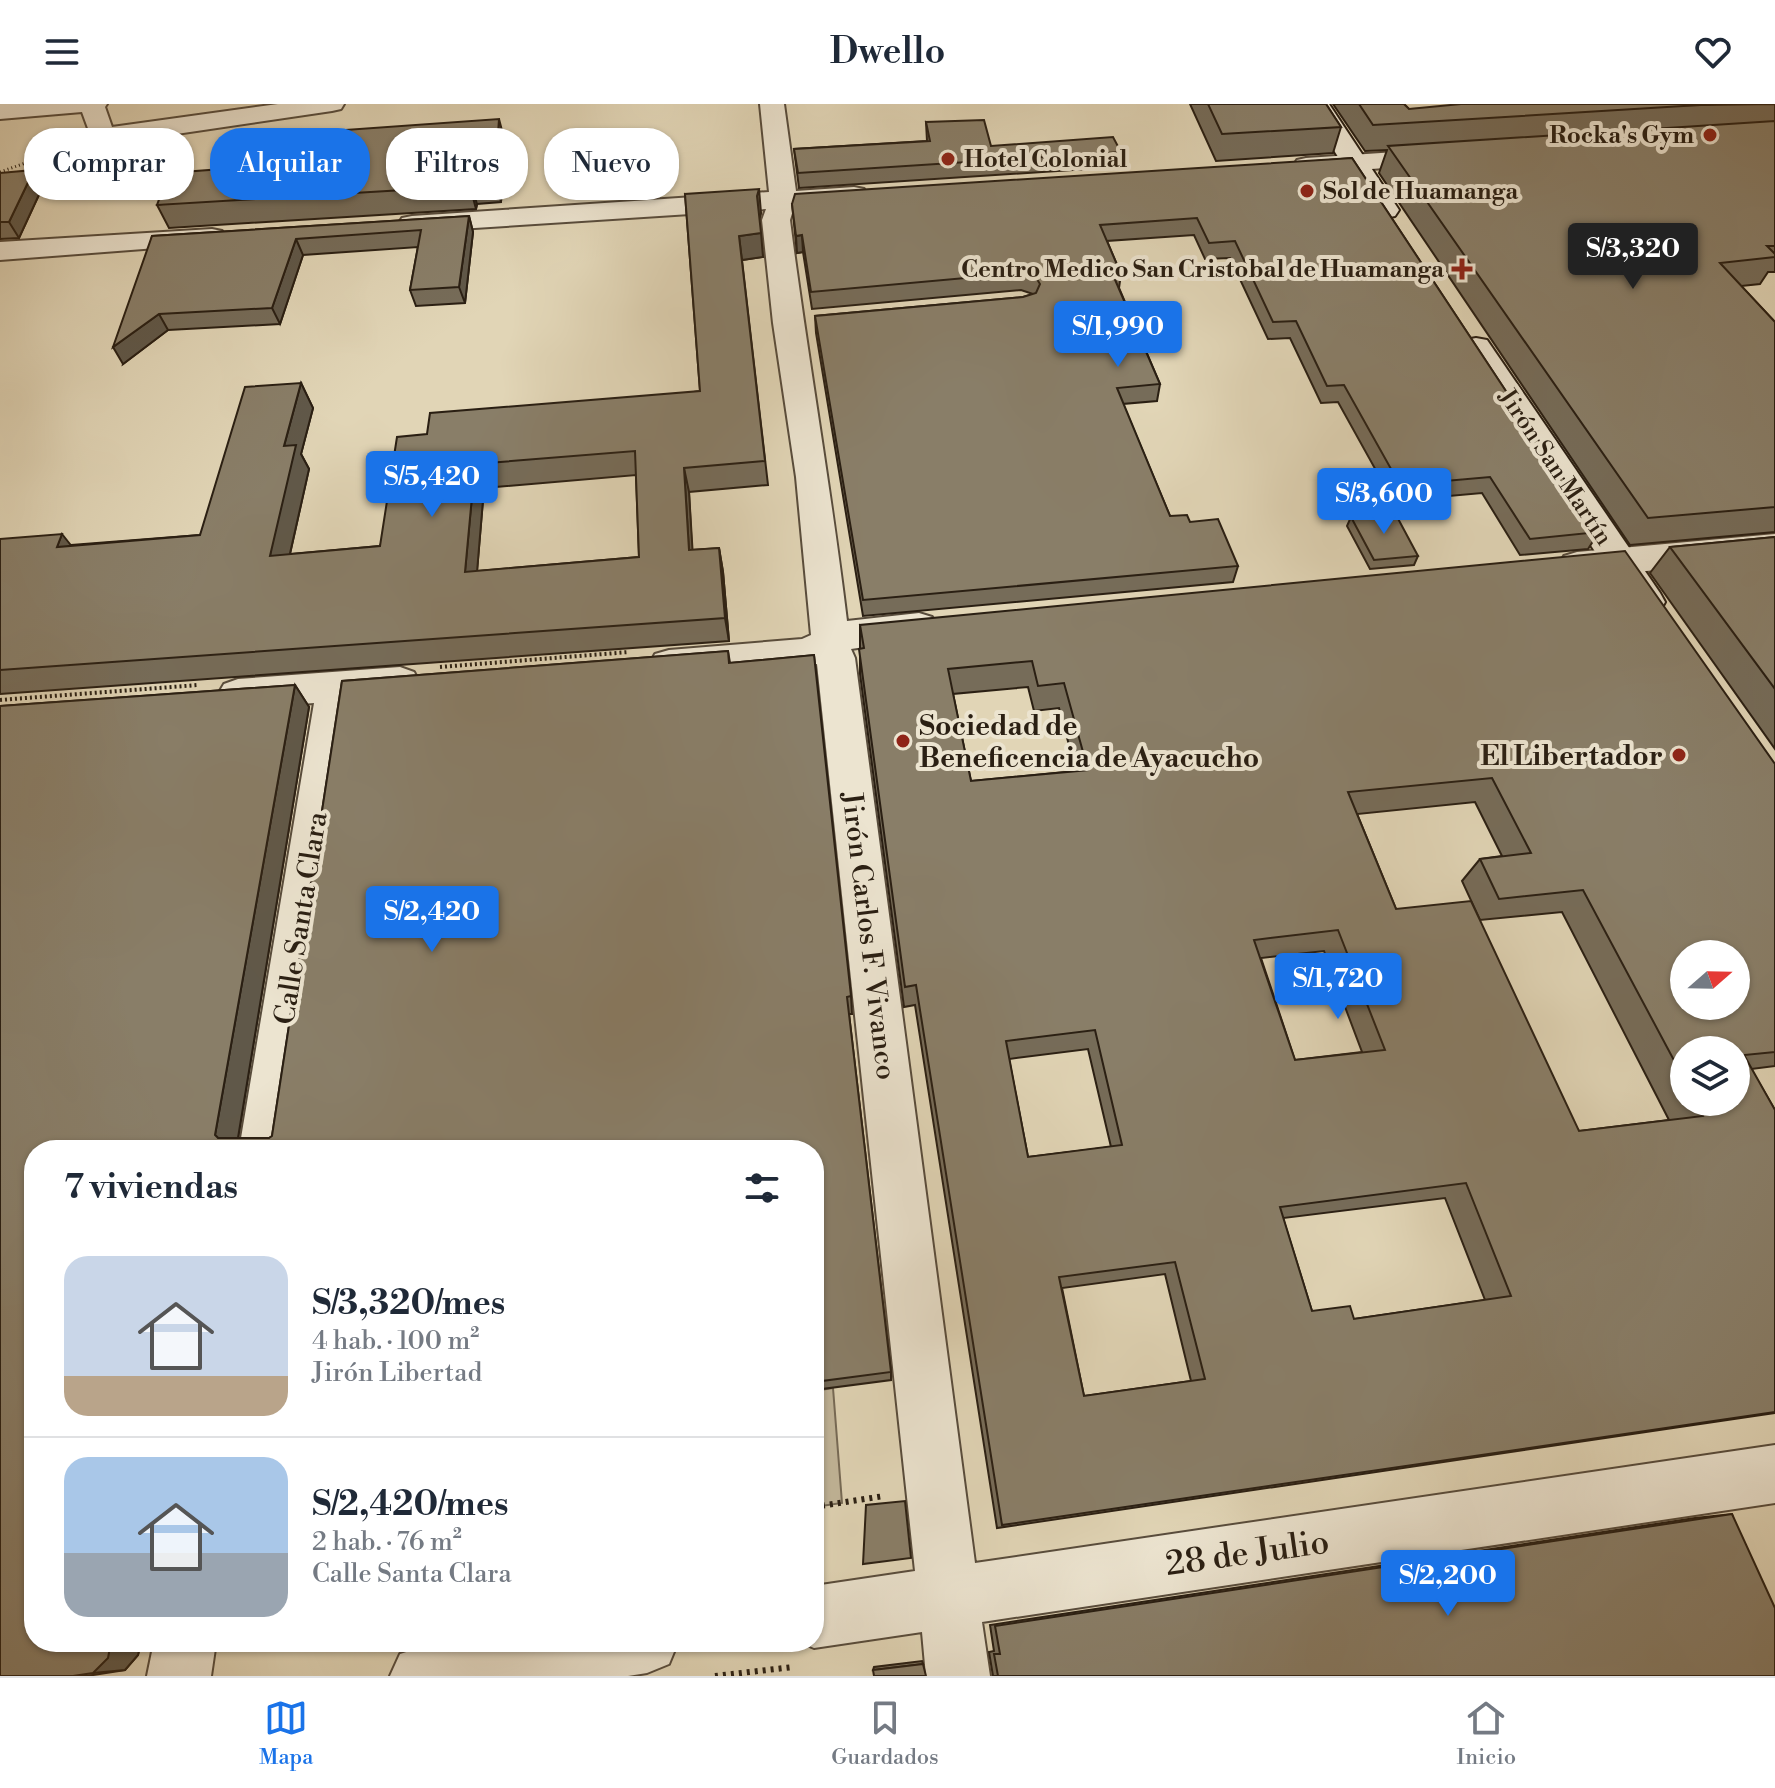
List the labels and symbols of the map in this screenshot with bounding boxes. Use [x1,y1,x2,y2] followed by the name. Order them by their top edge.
[1549,121,1694,151] place label: Rocka's Gym
[1701,126,1719,144] marker: Rocka's Gym
[964,145,1127,175] place label: Hotel Colonial
[939,150,957,168] marker: Hotel Colonial
[1323,177,1519,207] place label: Sol de Huamanga
[1298,182,1316,200] marker: Sol de Huamanga
[1559,223,1707,291] pin: S/3,320
[961,255,1445,285] place label: Centro Medico San Cristobal de Huamanga
[1451,258,1473,280] marker: Centro Medico San Cristobal de Huamanga
[1044,301,1192,369] pin: S/1,990
[1491,383,1619,551] street label: Jirón San Martín
[358,451,506,519] pin: S/5,420
[1310,468,1458,536] pin: S/3,600
[919,709,1259,776] place label: Sociedad de Beneficencia de Ayacucho
[894,732,912,750] marker: Sociedad de Beneficencia de Ayacucho
[1480,739,1663,774] place label: El Libertador
[1670,746,1688,764] marker: El Libertador
[833,789,904,1082] street label: Jirón Carlos F. Vivanco
[267,809,336,1027] street label: Calle Santa Clara
[358,886,506,954] pin: S/2,420
[1670,940,1750,1020] north arrow
[1264,953,1412,1021] pin: S/1,720
[1163,1522,1332,1586] street label: 28 de Julio
[1374,1550,1522,1618] pin: S/2,200

